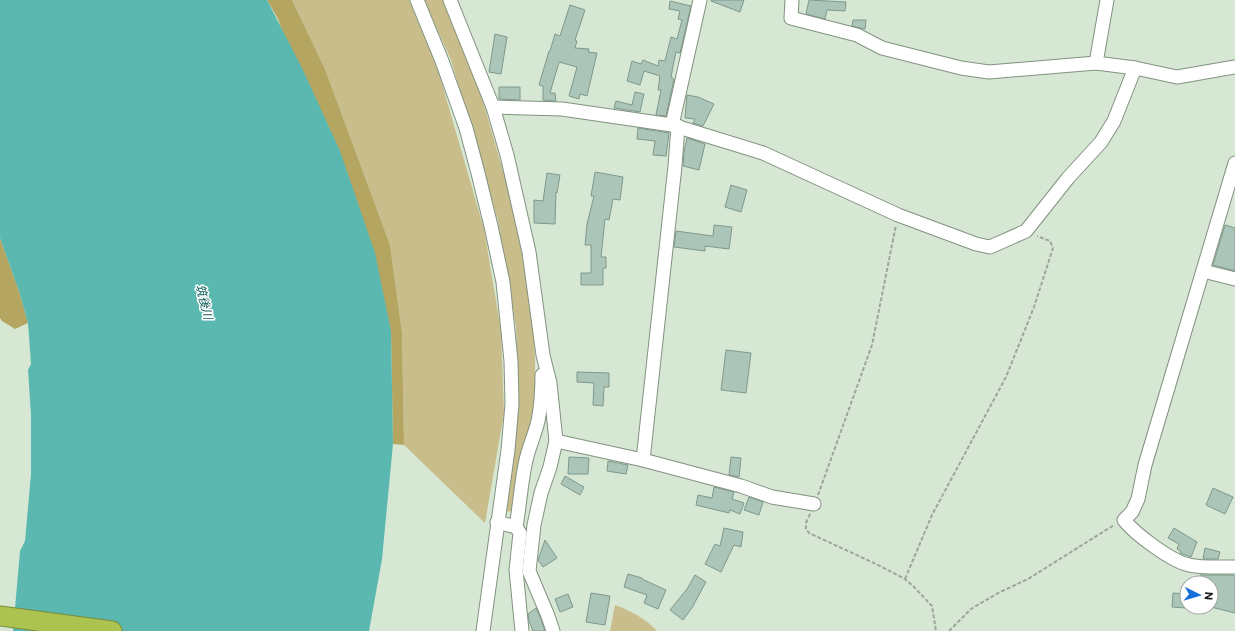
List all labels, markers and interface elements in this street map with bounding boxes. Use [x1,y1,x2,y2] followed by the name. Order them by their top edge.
[194,283,217,323] water label: 筑後川
[1179,575,1219,615] north arrow
[1203,591,1216,601] text: N

